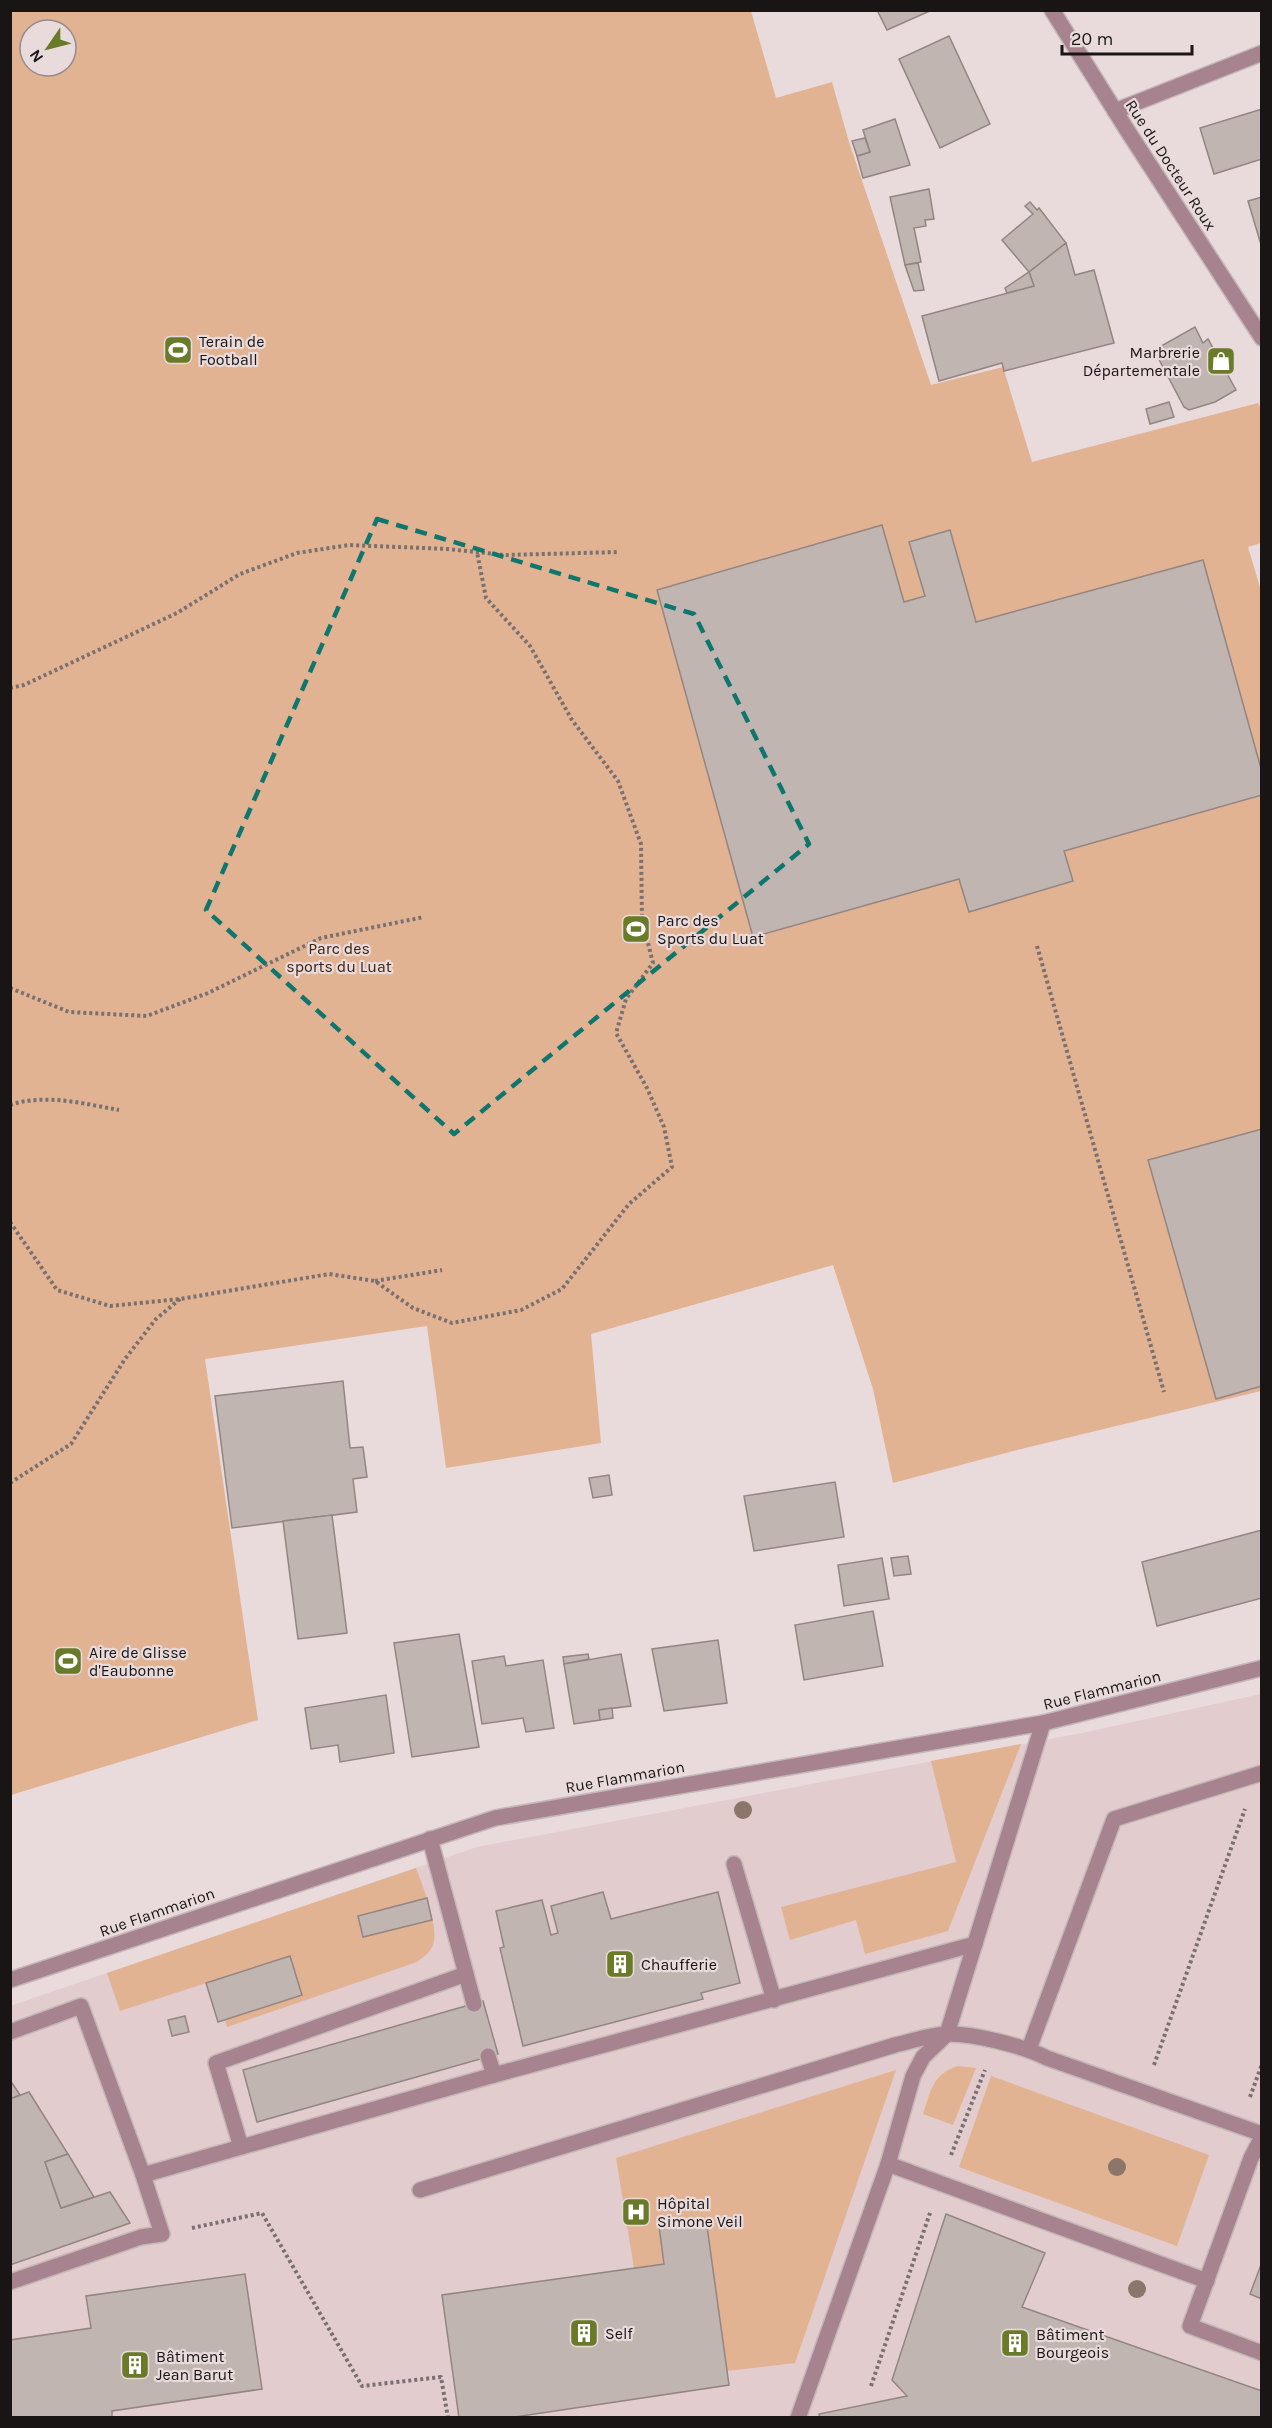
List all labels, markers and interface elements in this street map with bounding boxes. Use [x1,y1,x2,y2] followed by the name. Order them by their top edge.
[18,18,78,78] north arrow
[1062,18,1192,56] scale bar
[1071,28,1113,50] text: 20 m
[25,46,47,66] text: N
[1122,96,1220,234] street label: Rue du Docteur Roux
[199,332,265,369] place label: Terain de Football
[162,334,194,366] sports icon: Terain de Football
[1083,343,1200,380] place label: Marbrerie Départementale
[1205,345,1237,377] shop icon: Marbrerie Départementale
[657,911,764,948] place label: Parc des Sports du Luat
[620,913,652,945] sports icon: Parc des Sports du Luat
[286,939,392,976] park label: Parc des sports du Luat
[89,1643,187,1680] place label: Aire de Glisse d'Eaubonne
[52,1645,84,1677] sports icon: Aire de Glisse d'Eaubonne
[1041,1666,1163,1714] street label: Rue Flammarion
[564,1757,686,1797] street label: Rue Flammarion
[97,1883,217,1941] street label: Rue Flammarion
[604,1948,636,1980] building icon: Chaufferie
[641,1955,717,1974] place label: Chaufferie
[657,2194,743,2231] place label: Hôpital Simone Veil
[620,2196,652,2228] hospital icon: Hôpital Simone Veil
[568,2317,600,2349] building icon: Self
[605,2324,633,2343] place label: Self
[1036,2325,1109,2362] place label: Bâtiment Bourgeois
[999,2327,1031,2359] building icon: Bâtiment Bourgeois
[156,2347,233,2384] place label: Bâtiment Jean Barut
[119,2349,151,2381] building icon: Bâtiment Jean Barut

